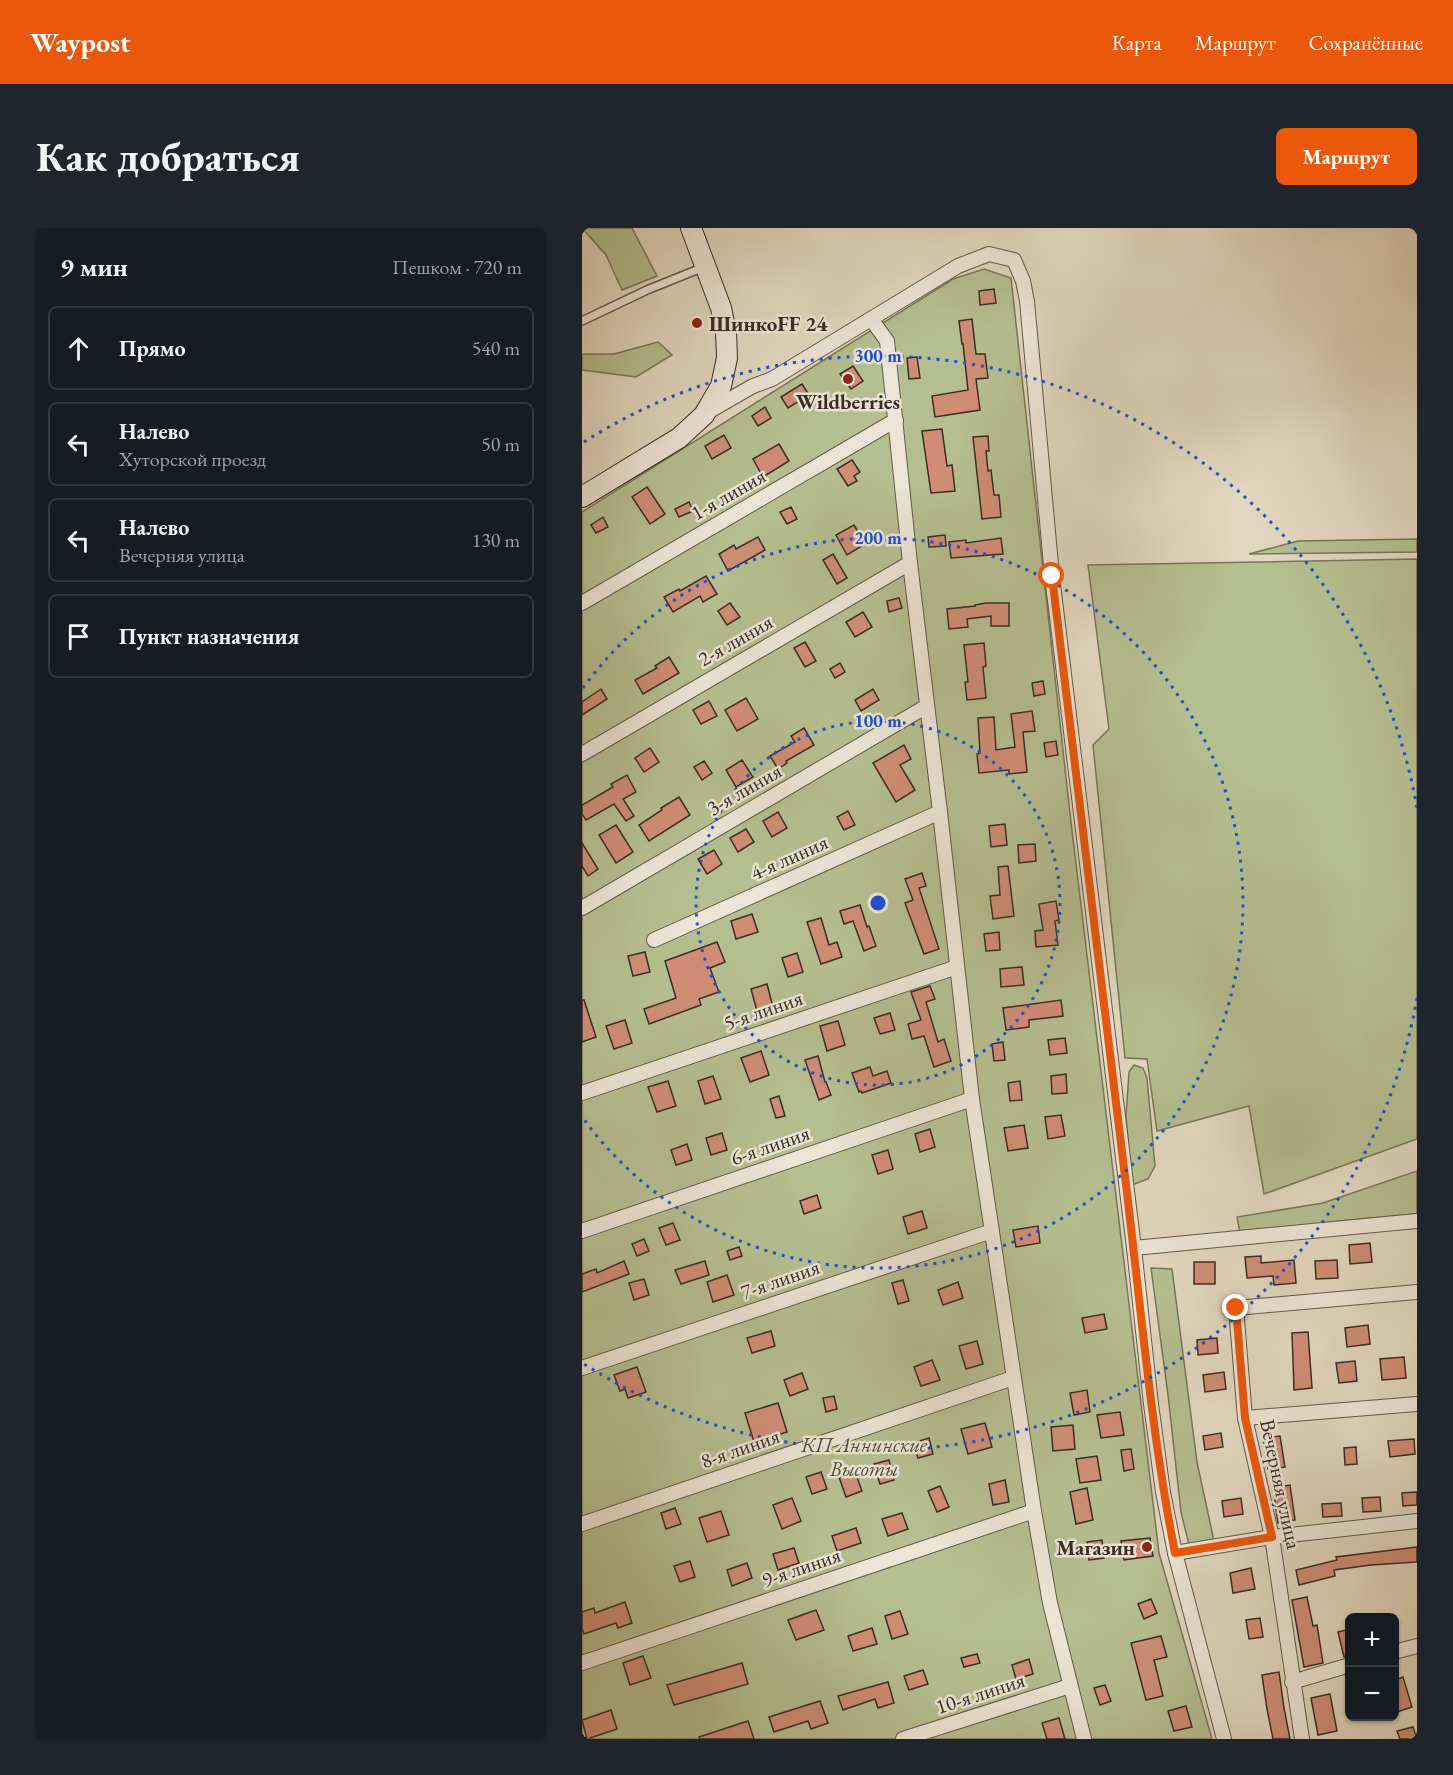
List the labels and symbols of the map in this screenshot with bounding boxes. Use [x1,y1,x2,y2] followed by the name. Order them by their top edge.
[709,310,828,337] place label: ШинкоFF 24
[690,316,704,330] marker: ШинкоFF 24
[854,344,902,367] text: 300 m
[841,372,855,386] marker: Wildberries
[796,388,900,415] place label: Wildberries
[686,462,770,526] street label: 1-я линия
[854,526,902,549] text: 200 m
[1038,562,1064,588] route start
[693,608,777,672] street label: 2-я линия
[854,709,902,732] text: 100 m
[702,757,786,821] street label: 3-я линия
[746,828,832,886] street label: 4-я линия
[868,893,888,913] centre of rings
[720,984,806,1036] street label: 5-я линия
[727,1119,813,1171] street label: 6-я линия
[737,1253,823,1305] street label: 7-я линия
[1222,1294,1248,1320] route end
[1254,1417,1308,1552] street label: Вечерняя улица
[697,1422,783,1474] street label: 8-я линия
[800,1431,928,1482] park label: КП Аннинские Высоты
[1056,1534,1135,1561] place label: Магазин
[1140,1540,1154,1554] marker: Магазин
[758,1541,844,1593] street label: 9-я линия
[932,1666,1028,1720] street label: 10-я линия

